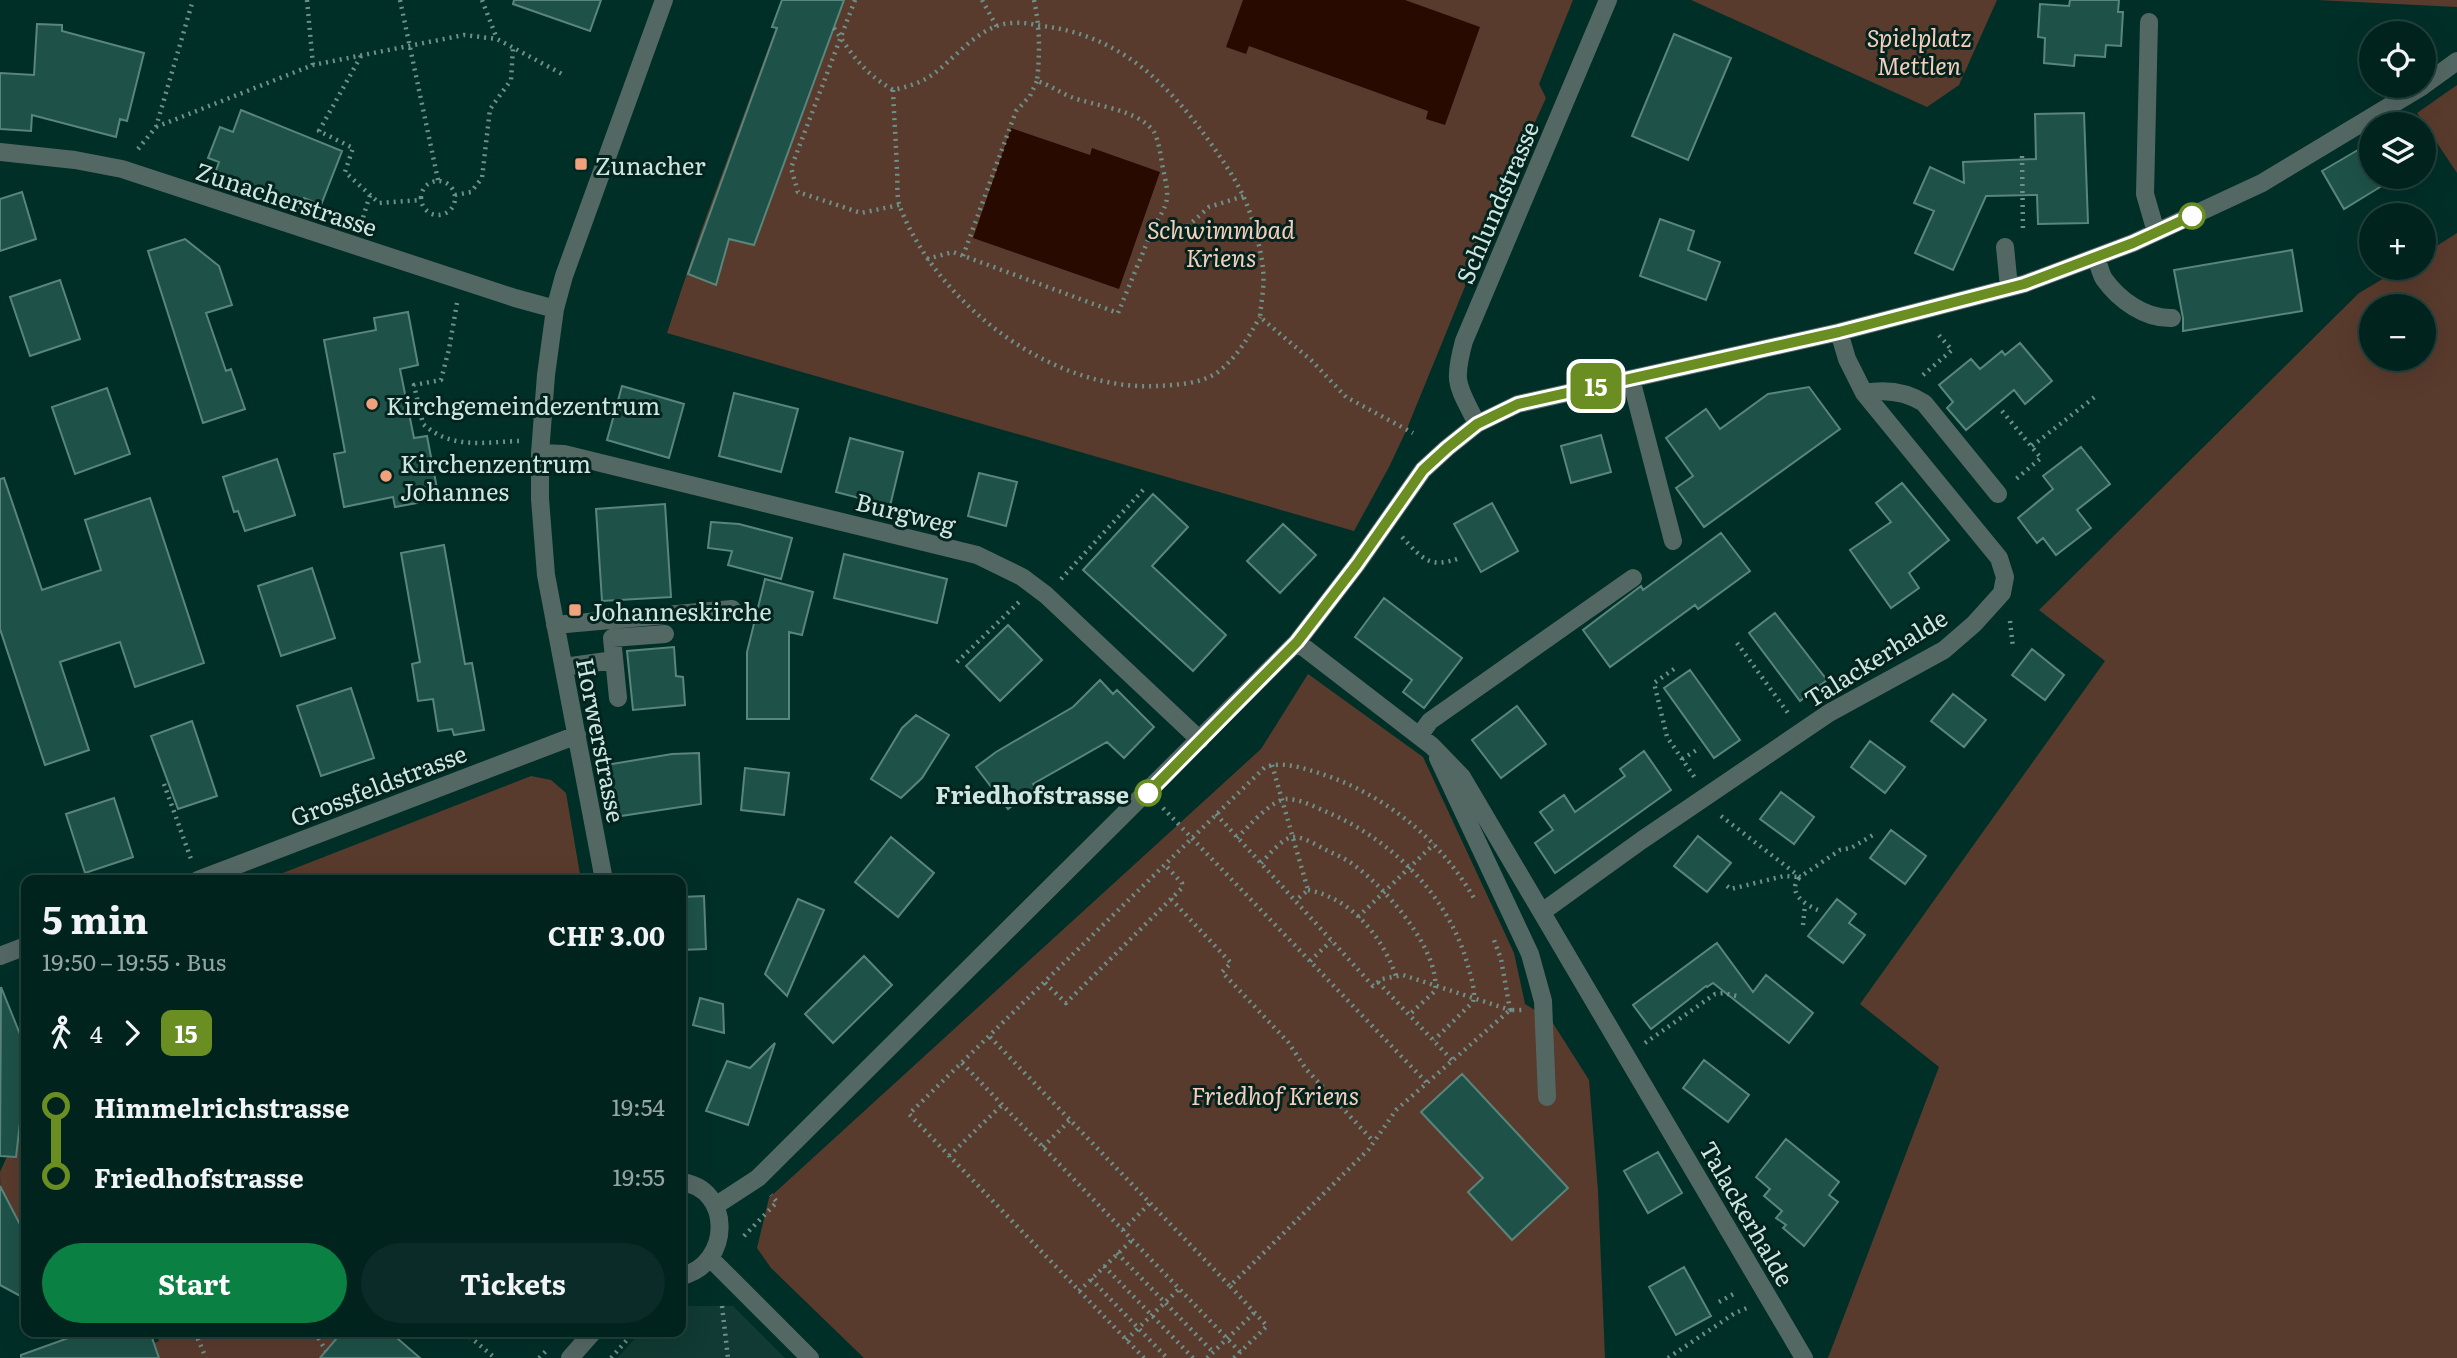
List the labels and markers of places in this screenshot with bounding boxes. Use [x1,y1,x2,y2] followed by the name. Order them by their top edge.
[595,147,706,182] place label: Zunacher
[573,156,589,172] marker: Zunacher
[2179,203,2205,229] unlabelled marker
[386,387,660,422] place label: Kirchgemeindezentrum
[364,396,380,412] marker: Kirchgemeindezentrum
[400,445,591,508] place label: Kirchenzentrum Johannes
[378,468,394,484] marker: Kirchenzentrum Johannes
[589,593,772,628] place label: Johanneskirche
[567,602,583,618] marker: Johanneskirche
[935,776,1129,811] place label: Friedhofstrasse
[1135,780,1161,806] marker: Friedhofstrasse

